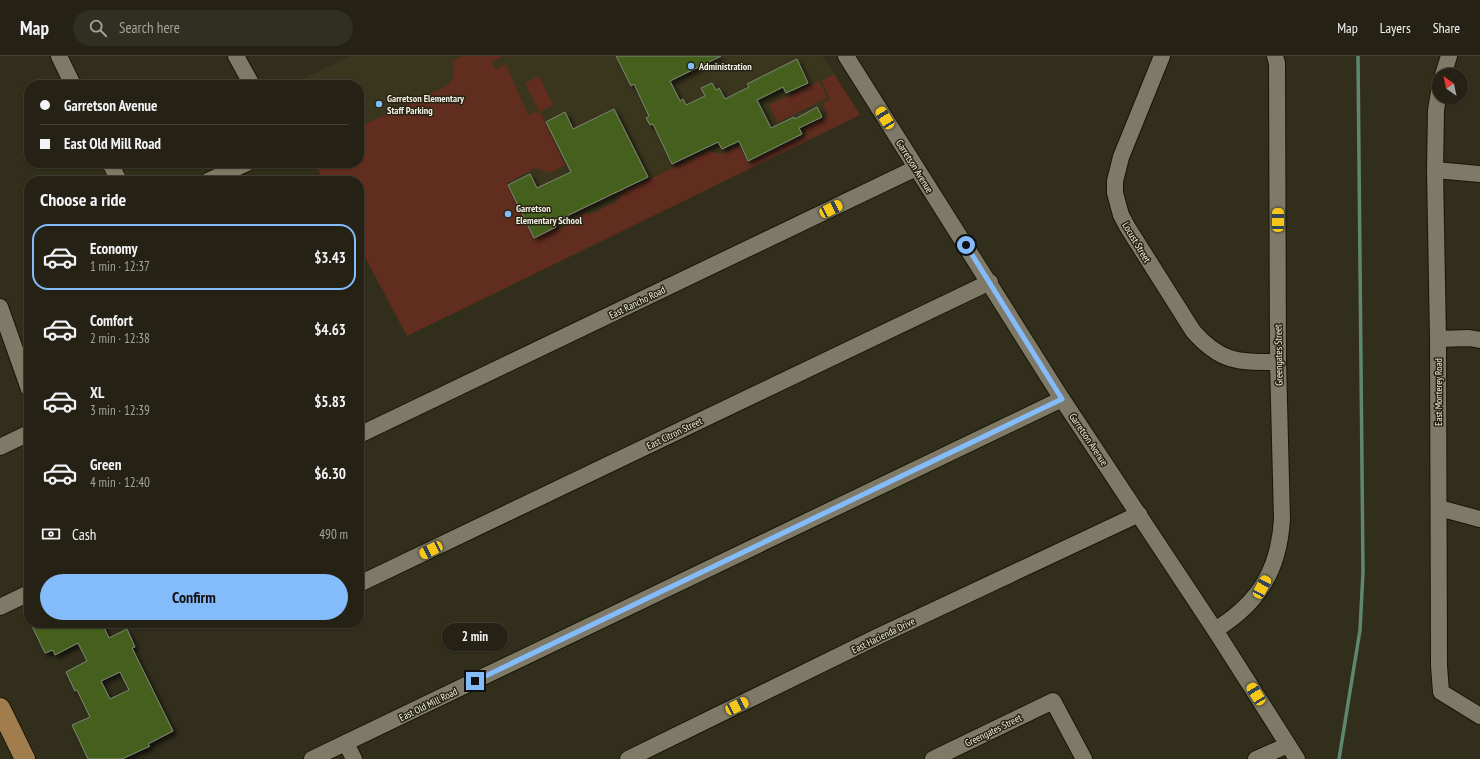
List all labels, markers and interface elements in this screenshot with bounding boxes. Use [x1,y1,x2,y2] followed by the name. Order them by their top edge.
[73,10,353,46] search box
[20,16,49,40] text: Map
[87,17,109,39] icon: search
[119,18,180,37] text: Search here
[1337,19,1358,37] text: Map
[1380,19,1411,37] text: Layers
[1433,19,1460,37] text: Share
[698,60,752,73] place label: Administration
[686,61,696,71] marker: Administration
[1432,68,1468,104] north arrow
[1432,68,1468,104] map controls
[387,92,465,117] place label: Garretson Elementary Staff Parking
[64,96,157,115] text: Garretson Avenue
[374,99,384,109] marker: Garretson Elementary Staff Parking
[874,105,896,131] car
[64,134,161,153] text: East Old Mill Road
[893,137,936,195] street label: Garretson Avenue
[40,188,126,211] text: Choose a ride
[818,198,844,220] car
[516,202,582,227] place label: Garretson Elementary School
[1272,208,1284,232] car
[503,209,513,219] marker: Garretson Elementary School
[1119,220,1154,265] street label: Locust Street
[957,236,975,254] route start
[42,239,78,275] icon: car
[90,239,138,258] text: Economy
[314,248,346,267] text: $3.43
[90,258,150,275] text: 1 min · 12:37
[607,283,668,322] street label: East Rancho Road
[42,311,78,347] icon: car
[90,311,133,330] text: Comfort
[314,320,346,339] text: $4.63
[1271,324,1286,386] street label: Greengates Street
[90,330,150,347] text: 2 min · 12:38
[1432,358,1445,426] street label: East Monterey Road
[42,383,78,419] icon: car
[90,383,104,402] text: XL
[314,392,346,411] text: $5.83
[90,402,150,419] text: 3 min · 12:39
[1066,411,1111,468] street label: Garretson Avenue
[644,414,704,453] street label: East Citron Street
[42,455,78,491] icon: car
[90,455,122,474] text: Green
[314,464,346,483] text: $6.30
[90,474,150,491] text: 4 min · 12:40
[40,523,62,545] icon: cash
[72,525,96,544] text: Cash
[319,526,348,543] text: 490 m
[418,539,444,561] car
[40,574,348,620] button: Confirm
[1251,574,1273,600] car
[849,615,917,656] street label: East Hacienda Drive
[442,623,508,651] callout: 2 min
[462,628,488,645] text: 2 min
[466,672,484,690] route end
[1245,681,1267,707] car
[397,685,459,724] street label: East Old Mill Road
[724,695,750,717] car
[963,711,1024,750] street label: Greengates Street

